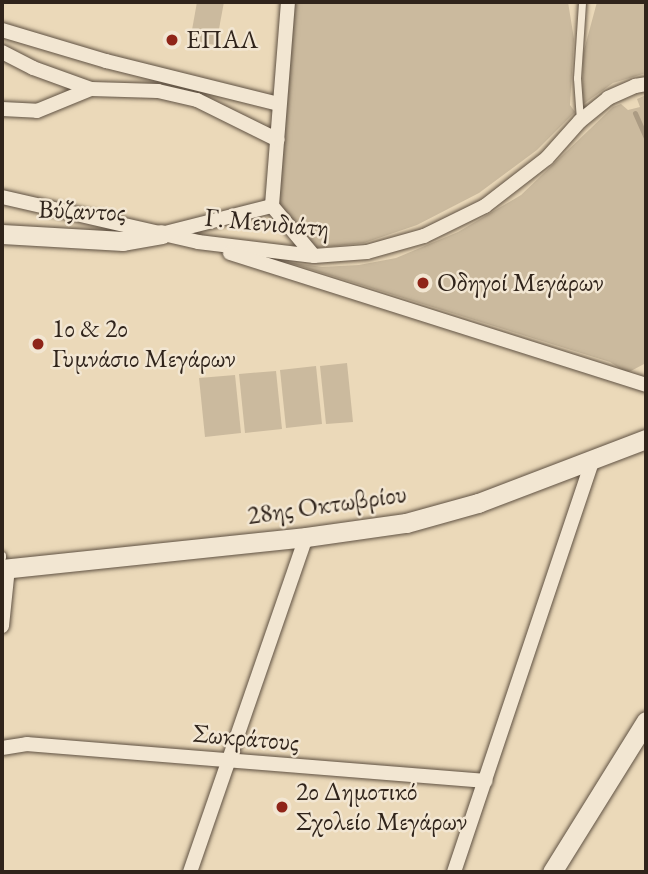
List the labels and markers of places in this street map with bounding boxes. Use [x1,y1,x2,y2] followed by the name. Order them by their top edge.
[186,24,258,56] place label: ΕΠΑΛ
[164,32,180,48] marker: ΕΠΑΛ
[437,267,604,299] place label: Οδηγοί Μεγάρων
[415,275,431,291] marker: Οδηγοί Μεγάρων
[52,313,236,374] place label: 1ο & 2ο Γυμνάσιο Μεγάρων
[30,336,46,352] marker: 1ο & 2ο Γυμνάσιο Μεγάρων
[296,776,467,838] place label: 2ο Δημοτικό Σχολείο Μεγάρων
[274,799,290,815] marker: 2ο Δημοτικό Σχολείο Μεγάρων

